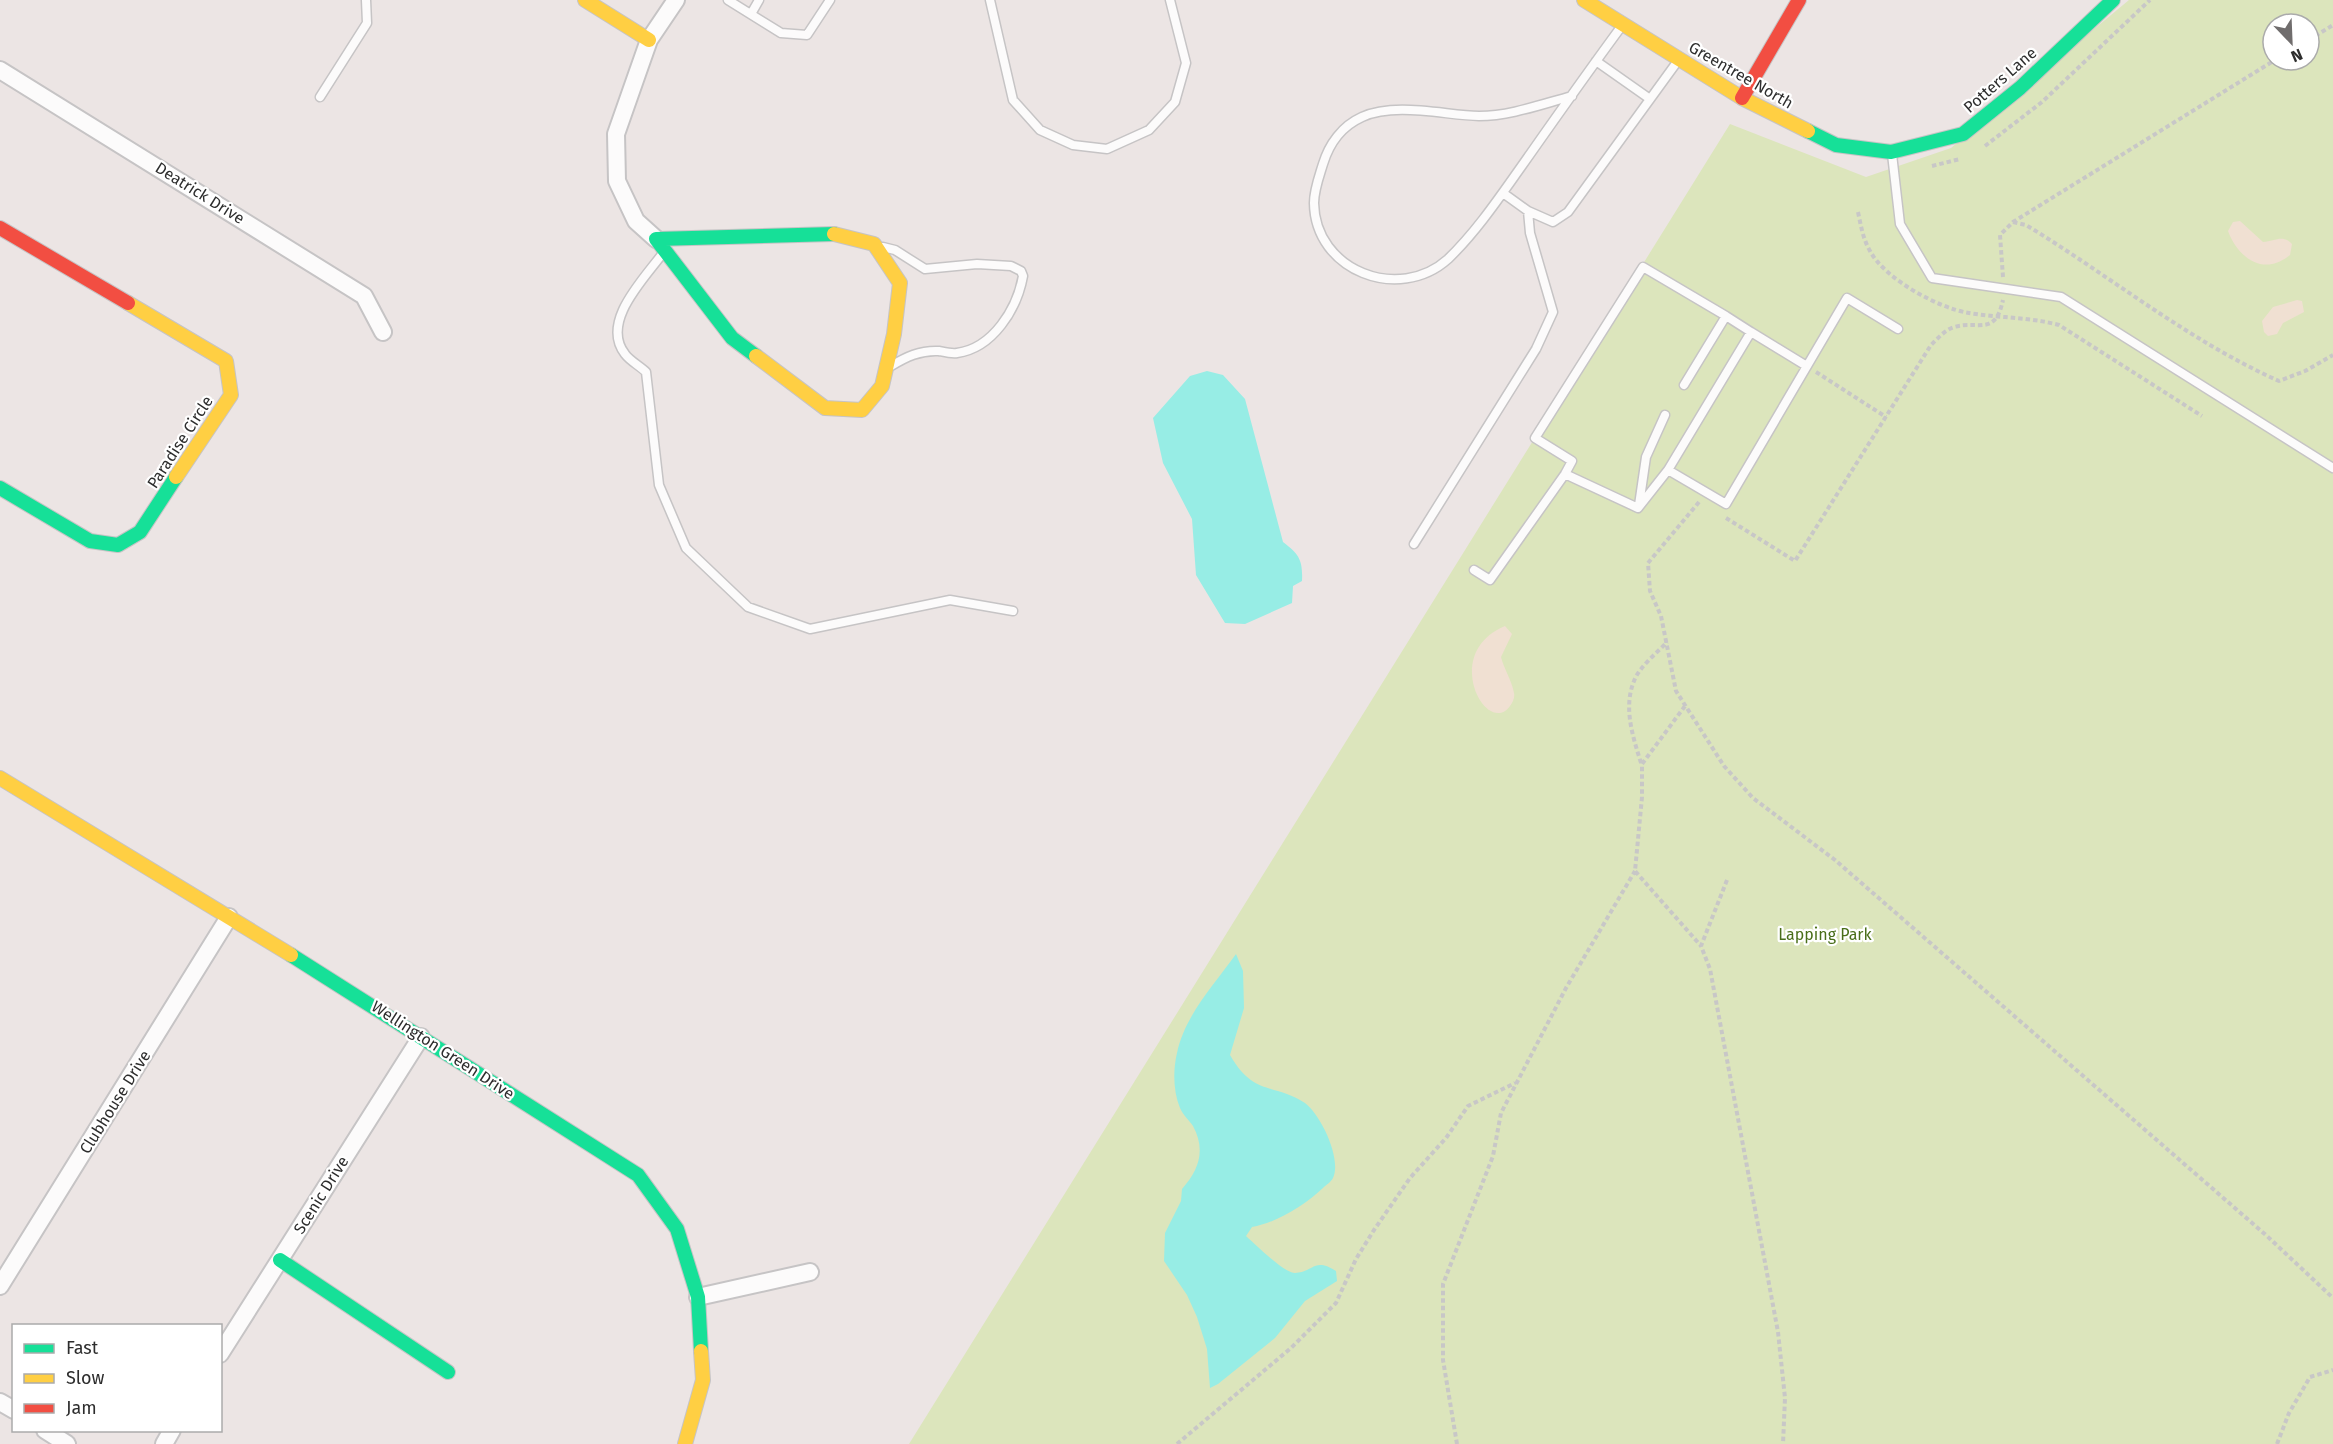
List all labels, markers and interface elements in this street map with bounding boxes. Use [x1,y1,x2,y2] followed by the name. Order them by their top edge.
[2261,12,2321,72] north arrow
[1685,37,1797,113] street label: Greentree North
[1960,43,2040,117] street label: Potters Lane
[2288,45,2305,66] text: N
[152,158,248,228] street label: Deatrick Drive
[143,392,217,492] street label: Paradise Circle
[1778,925,1873,944] park label: Lapping Park
[368,997,518,1103] street label: Wellington Green Drive
[76,1047,154,1157] street label: Clubhouse Drive
[290,1153,352,1237] street label: Scenic Drive
[12,1324,222,1432] legend
[66,1337,99,1359] text: Fast
[66,1367,105,1389] text: Slow
[66,1397,97,1419] text: Jam

